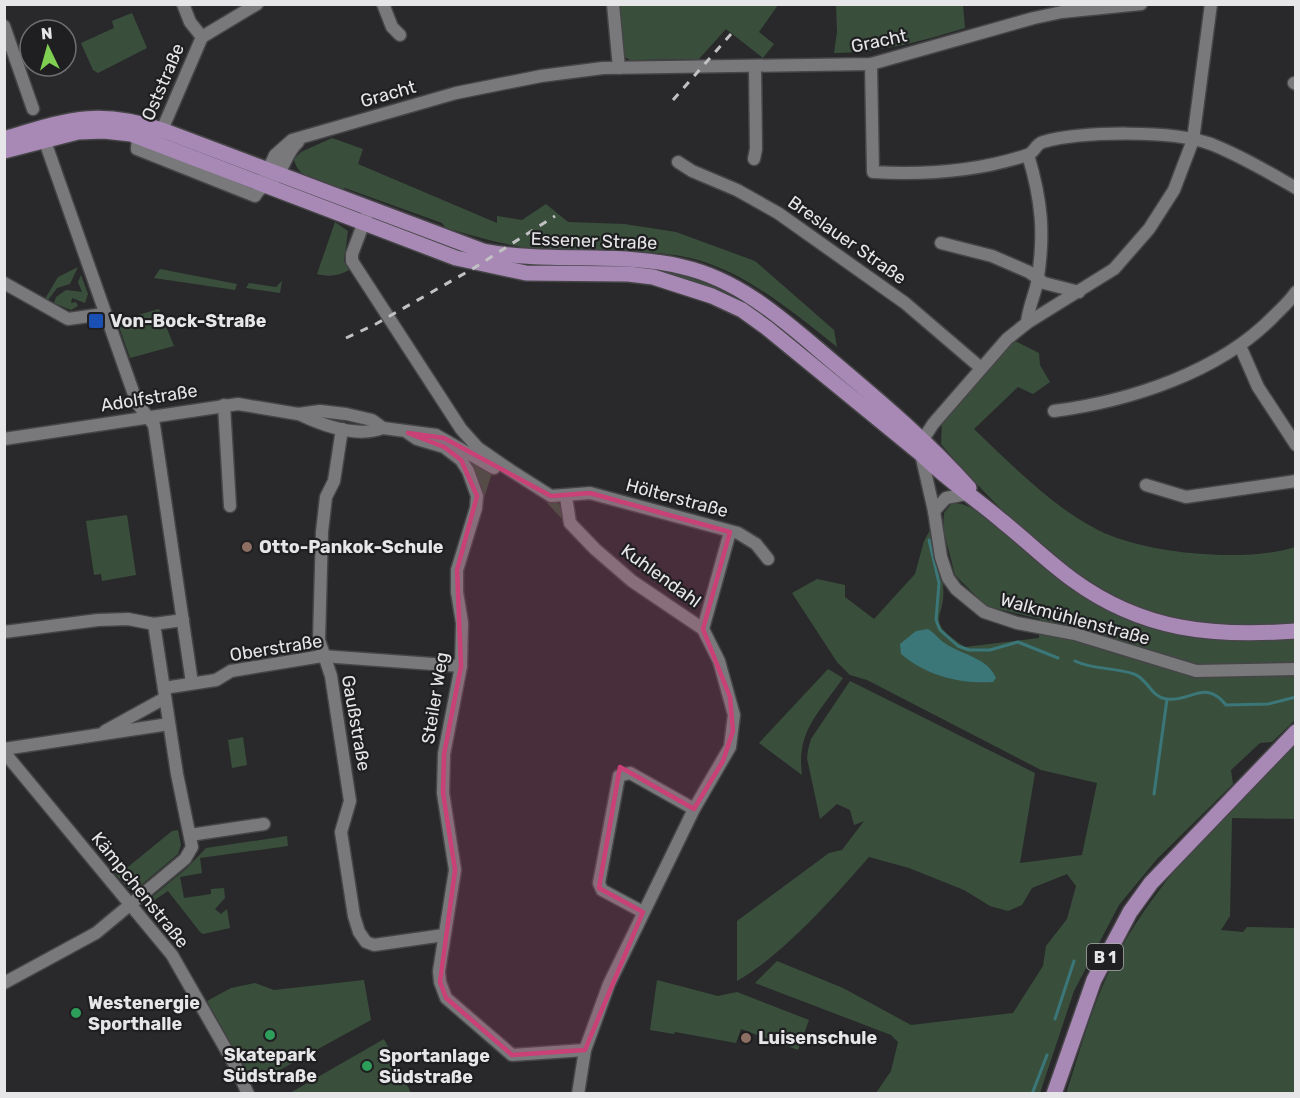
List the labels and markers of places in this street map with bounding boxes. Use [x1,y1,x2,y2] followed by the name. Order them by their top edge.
[110,310,267,332] place label: Von-Bock-Straße
[87,312,105,330] marker: Von-Bock-Straße
[259,536,444,558] place label: Otto-Pankok-Schule
[240,540,254,554] marker: Otto-Pankok-Schule
[88,992,200,1035] place label: Westenergie Sporthalle
[69,1006,83,1020] marker: Westenergie Sporthalle
[758,1027,877,1049] place label: Luisenschule
[263,1028,277,1042] marker: Skatepark Südstraße
[739,1031,753,1045] marker: Luisenschule
[223,1044,317,1087] place label: Skatepark Südstraße
[379,1045,490,1088] place label: Sportanlage Südstraße
[360,1059,374,1073] marker: Sportanlage Südstraße

